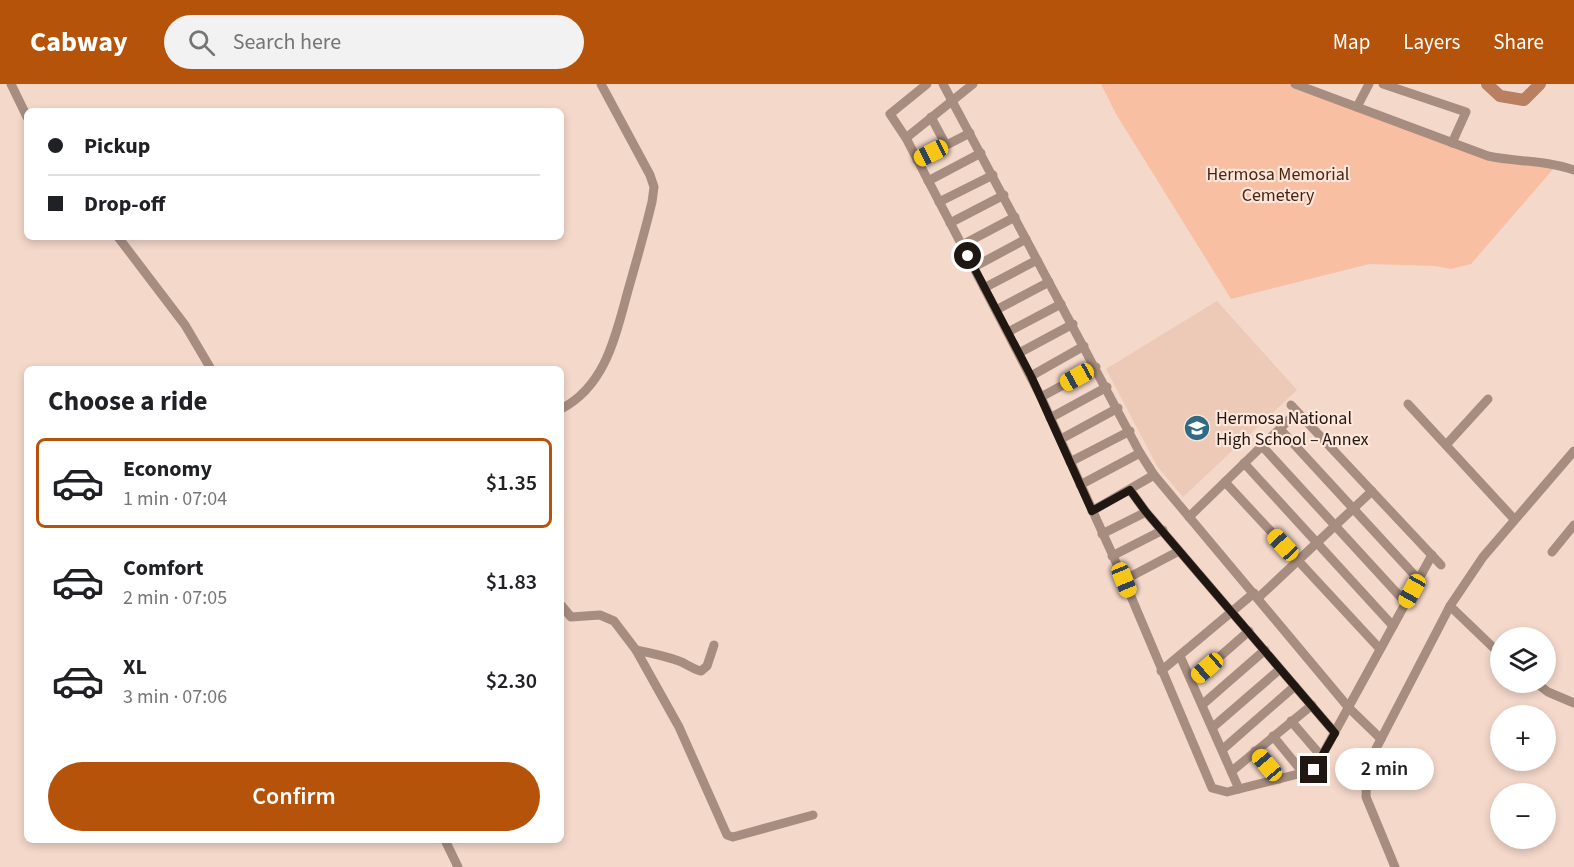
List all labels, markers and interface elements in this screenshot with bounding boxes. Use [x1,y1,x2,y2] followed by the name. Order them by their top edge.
[164,15,584,69] search box
[30,22,128,62] text: Cabway
[185,26,218,59] icon: search
[233,26,341,58] text: Search here
[1333,27,1370,57] text: Map
[1403,27,1460,57] text: Layers
[1493,27,1544,57] text: Share
[84,130,150,162] text: Pickup
[911,137,951,169] car
[1207,162,1349,208] park label: Hermosa Memorial Cemetery
[84,188,165,220] text: Drop-off
[954,242,981,269] route start
[1057,360,1097,394] car
[48,382,208,421] text: Choose a ride
[1216,406,1368,452] place label: Hermosa National High School – Annex
[1182,413,1212,443] school or university icon: Hermosa National High School – Annex
[123,453,212,485] text: Economy
[51,456,105,510] icon: car
[486,467,537,499] text: $1.35
[123,485,227,513] text: 1 min · 07:04
[1264,526,1302,564] car
[123,552,204,584] text: Comfort
[51,555,105,609] icon: car
[1109,560,1139,600] car
[486,566,537,598] text: $1.83
[1395,571,1429,611] car
[123,584,227,612] text: 2 min · 07:05
[1490,627,1556,849] map controls
[1490,627,1556,693] button: layers
[1188,649,1226,687] car
[123,651,147,683] text: XL
[51,654,105,708] icon: car
[486,665,537,697] text: $2.30
[123,683,227,711] text: 3 min · 07:06
[1490,705,1556,771] button: +
[1249,745,1285,785] car
[1335,749,1434,791] callout: 2 min
[1361,755,1408,783] text: 2 min
[1300,756,1327,783] route end
[48,762,540,831] button: Confirm
[1490,783,1556,849] button: −

